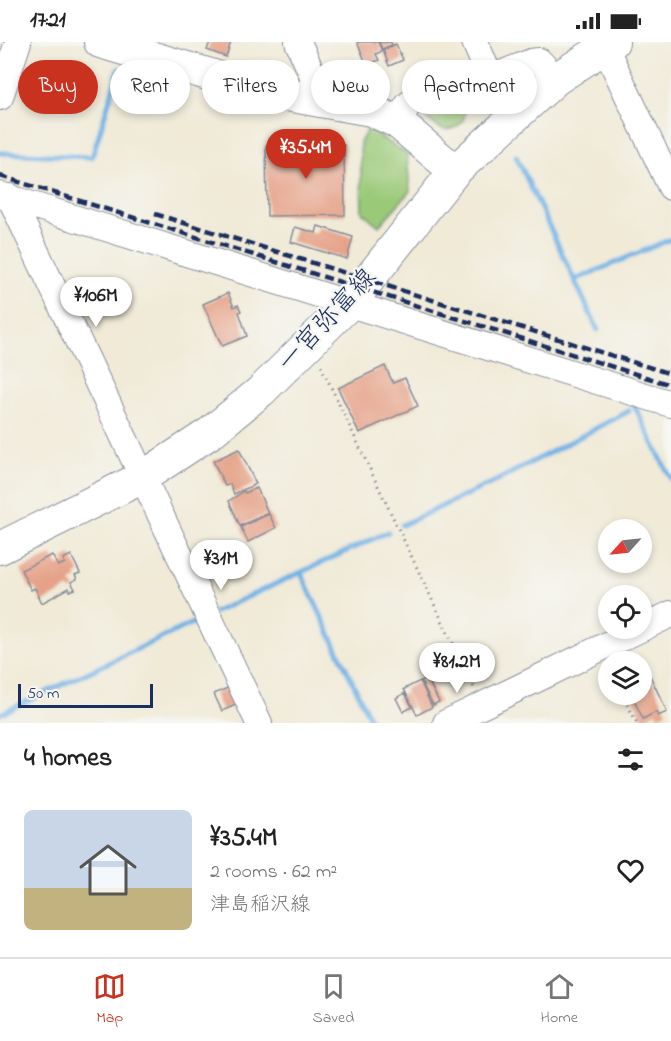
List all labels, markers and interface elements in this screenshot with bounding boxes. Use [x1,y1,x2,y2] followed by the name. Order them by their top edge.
[30,5,66,37] text: 17:21
[18,60,98,114] chip: Buy
[110,60,190,114] chip: Rent
[202,60,299,114] chip: Filters
[311,60,390,114] chip: New
[402,60,537,114] chip: Apartment
[257,129,355,180] pin: ¥35.4M
[280,134,332,163] text: ¥35.4M
[270,260,386,382] street label: 一宮弥富線
[54,277,138,328] pin: ¥106M
[74,282,118,311] text: ¥106M
[598,519,652,573] north arrow
[598,519,652,705] map controls
[185,540,257,591] pin: ¥31M
[204,545,238,574] text: ¥31M
[598,585,652,639] button: locate
[408,643,506,694] pin: ¥81.2M
[433,648,481,677] text: ¥81.2M
[598,651,652,705] button: layers
[18,681,153,708] scale bar
[27,682,59,706] text: 50 m
[24,740,112,778] text: 4 homes
[614,743,647,776] icon: filters
[210,820,278,858] text: ¥35.4M
[72,834,144,906] icon: home
[614,854,647,887] icon: heart
[210,858,337,887] text: 2 rooms · 62 m²
[210,891,310,920] text: 津島稲沢線
[93,970,126,1030] tab: Map
[313,970,354,1030] tab: Saved
[541,970,578,1030] tab: Home

